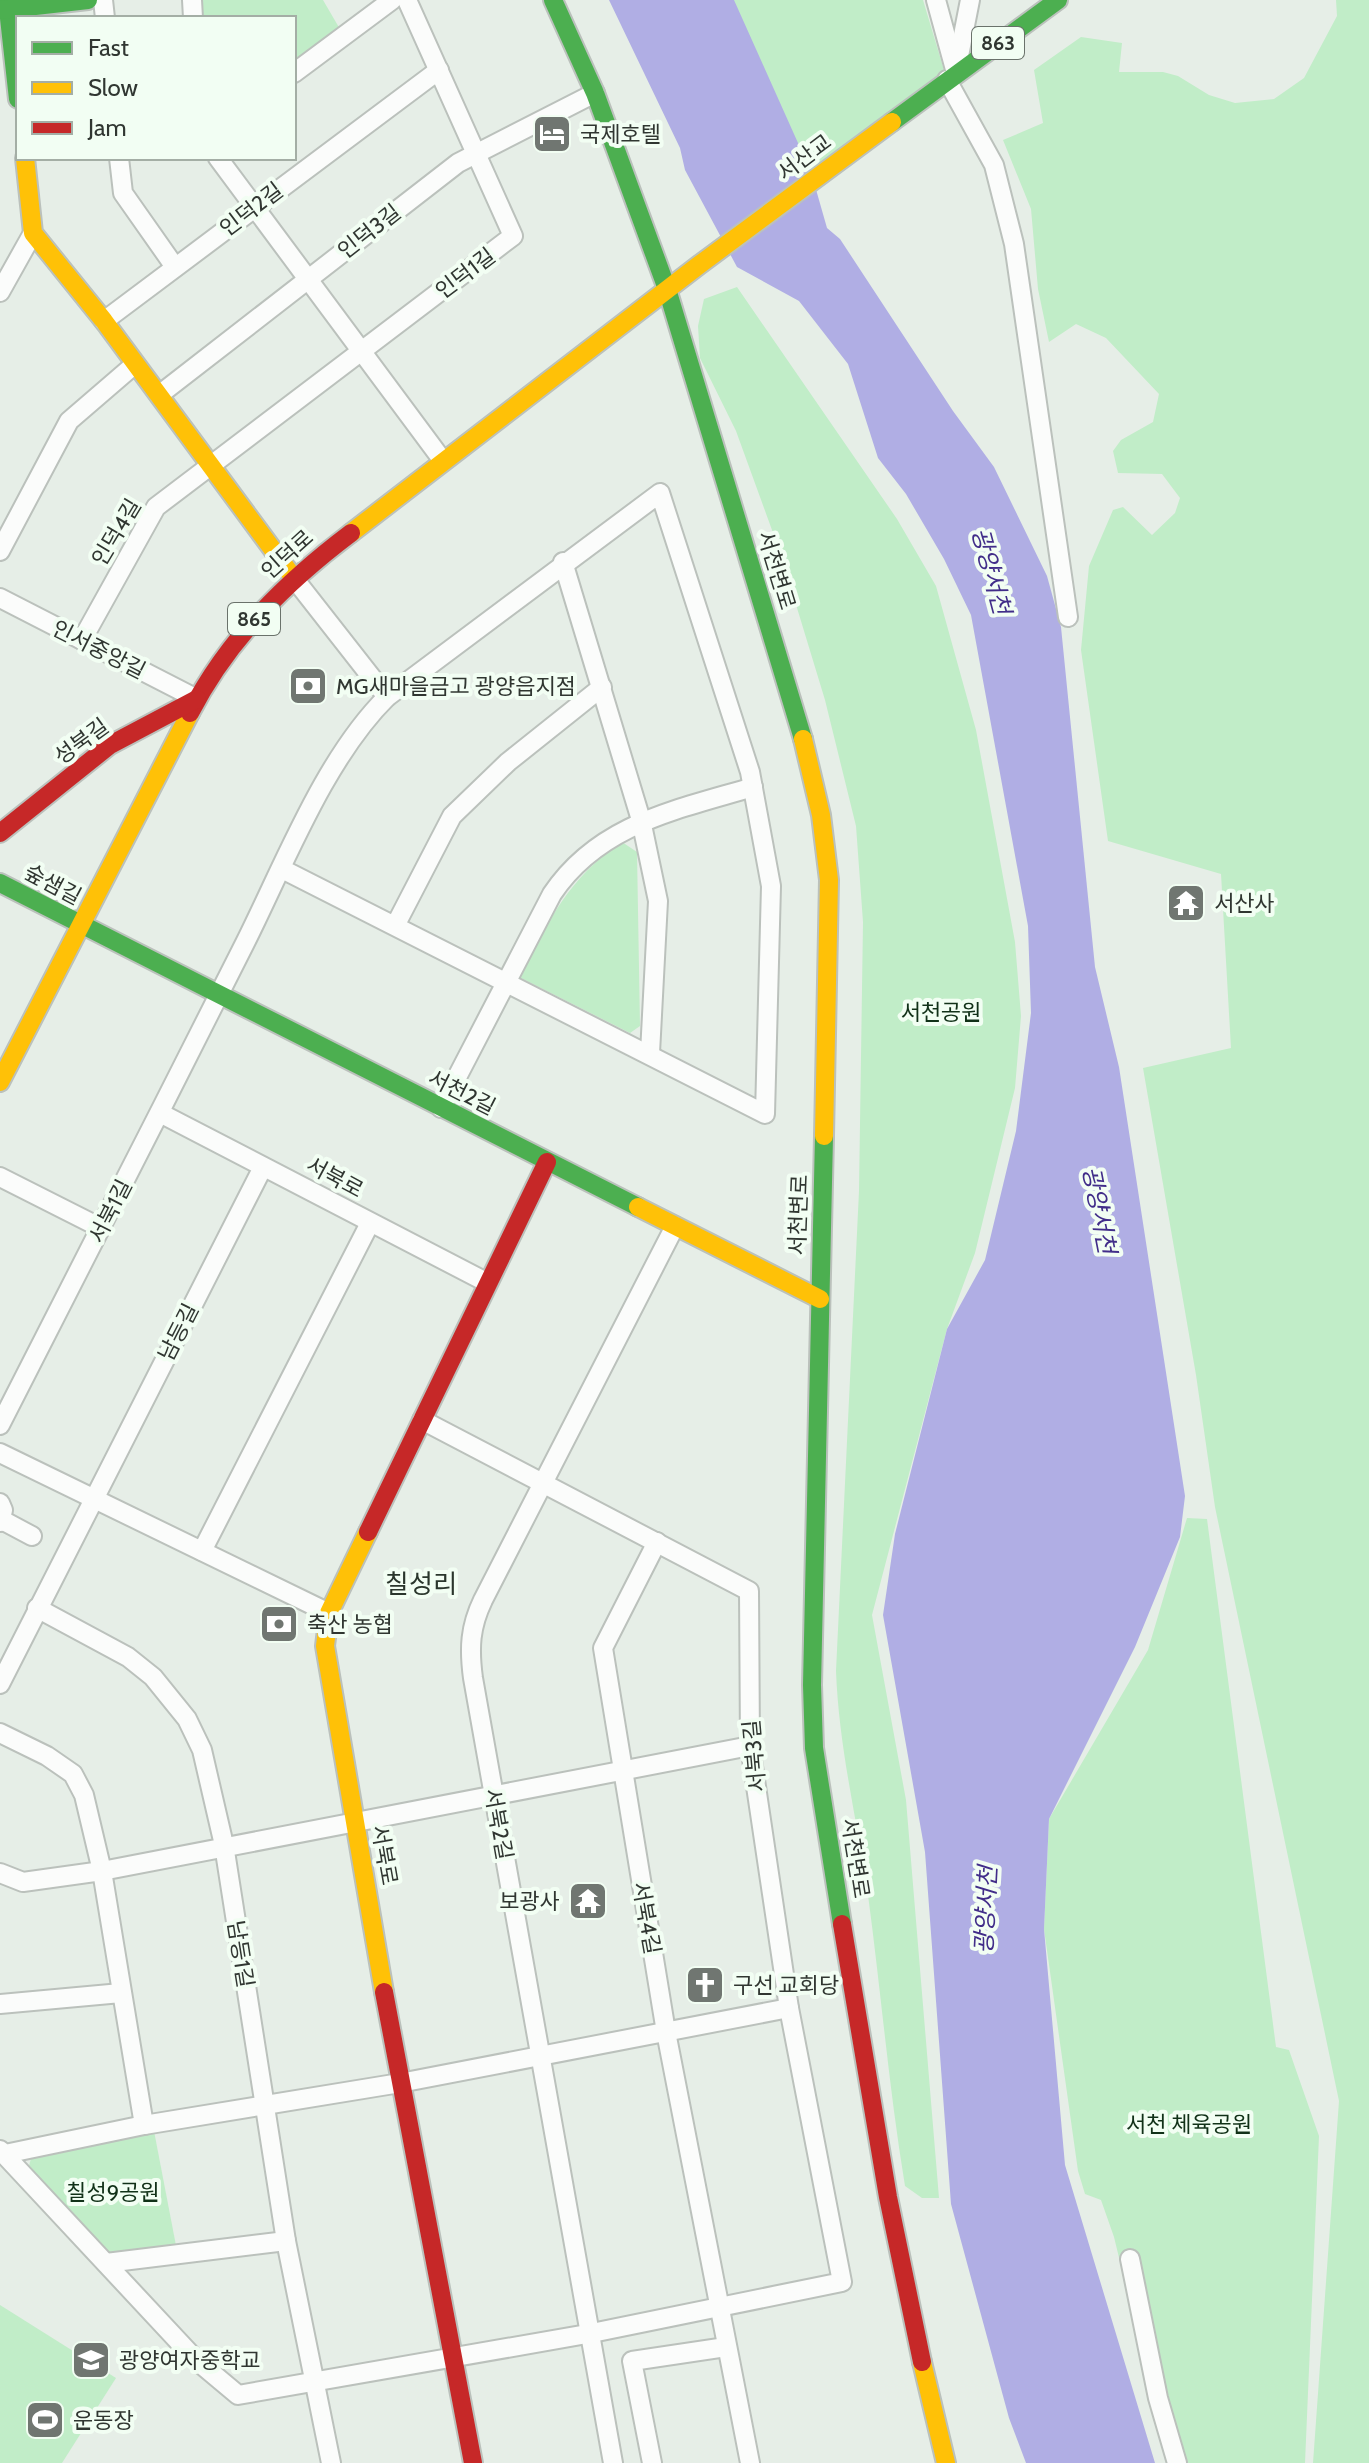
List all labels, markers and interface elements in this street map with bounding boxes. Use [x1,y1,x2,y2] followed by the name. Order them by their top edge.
[16,16,296,160] legend
[972,27,1024,59] road number: 863
[88,33,129,62] text: Fast
[88,73,138,102] text: Slow
[87,113,126,142] text: Jam
[531,113,573,155] hotel icon: 국제호텔
[580,121,661,148] place label: 국제호텔
[772,128,837,186] street label: 서산교
[214,177,288,242] street label: 인덕2길
[332,198,406,264] street label: 인덕3길
[430,242,501,305] street label: 인덕1길
[86,494,147,571] street label: 인덕4길
[256,524,319,585] street label: 인덕로
[966,524,1018,620] water label: 광양서천
[752,527,801,613] street label: 서천변로
[228,603,280,635] road number: 865
[48,614,150,684] street label: 인서중앙길
[287,665,329,707] bank icon: MG새마을금고 광양읍지점
[336,673,576,700] place label: MG새마을금고 광양읍지점
[49,713,114,770] street label: 성북길
[20,858,86,911] street label: 숲샘길
[1165,882,1207,924] temple icon: 서산사
[1214,890,1275,917] place label: 서산사
[901,999,981,1026] park label: 서천공원
[423,1064,500,1121] street label: 서천2길
[302,1151,368,1204] street label: 서북로
[1077,1164,1123,1259] water label: 광양서천
[784,1174,813,1256] street label: 서천변로
[83,1175,138,1248] street label: 서북1길
[153,1299,204,1365] street label: 남등길
[385,1568,457,1600] district label: 칠성리
[258,1603,300,1645] bank icon: 축산 농협
[307,1611,393,1638] place label: 축산 농협
[738,1719,771,1793] street label: 서북3길
[479,1786,518,1862] street label: 서북2길
[836,1816,875,1900] street label: 서천변로
[366,1823,403,1887] street label: 서북로
[969,1862,1002,1955] water label: 광양서천
[567,1880,609,1922] temple icon: 보광사
[627,1880,666,1957] street label: 서북4길
[499,1888,560,1915] place label: 보광사
[222,1918,259,1990] street label: 남등1길
[684,1964,726,2006] church icon: 구선 교회당
[733,1972,839,1999] place label: 구선 교회당
[1126,2111,1252,2138] park label: 서천 체육공원
[66,2179,160,2206] park label: 칠성9공원
[70,2339,112,2381] school or university icon: 광양여자중학교
[119,2347,261,2374] place label: 광양여자중학교
[24,2399,66,2441] sports icon: 운동장
[73,2407,134,2434] place label: 운동장

